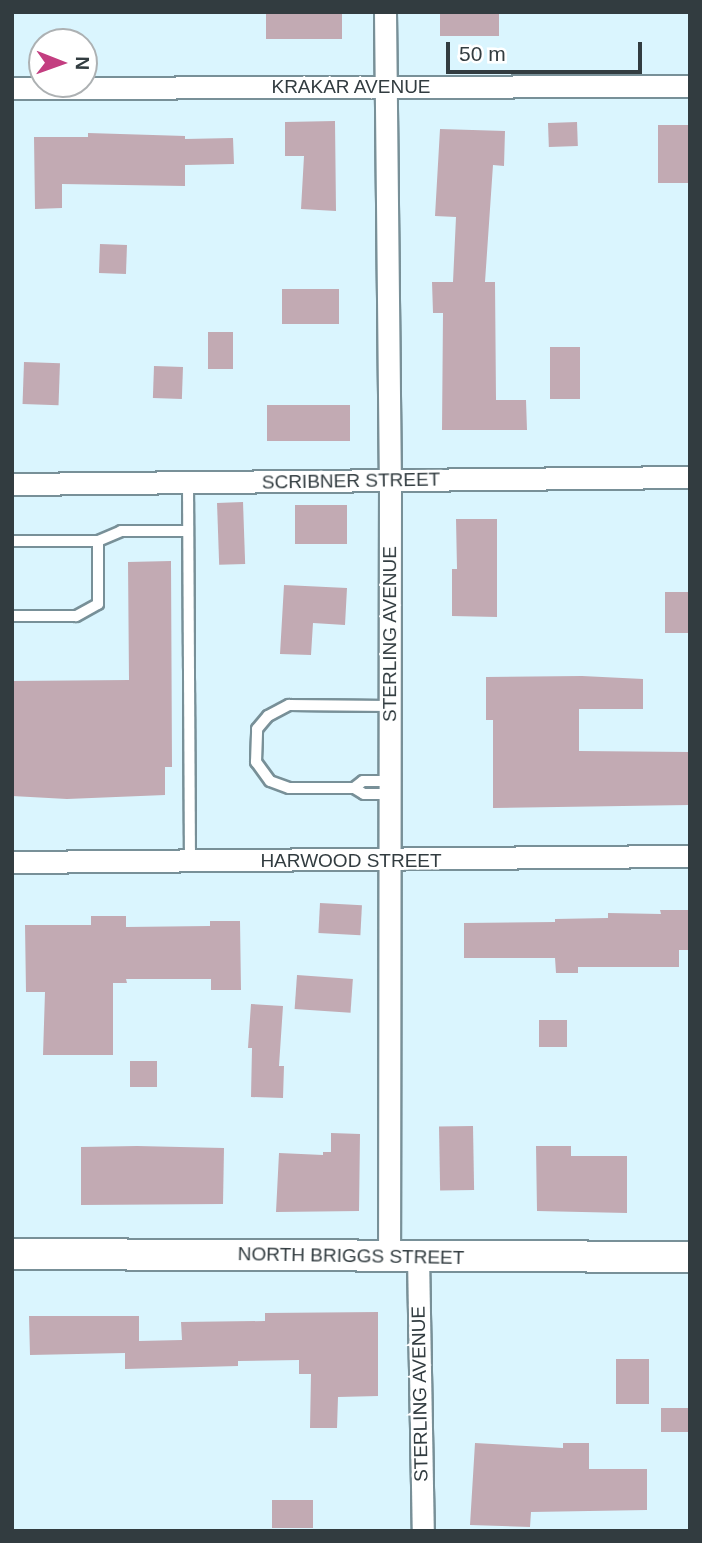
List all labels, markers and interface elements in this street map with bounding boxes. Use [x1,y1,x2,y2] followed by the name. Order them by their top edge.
[28,28,98,98] north arrow
[450,28,646,72] scale bar
[459,42,506,65] text: 50 m
[72,56,93,70] text: N
[271,76,431,98] street label: KRAKAR AVENUE
[262,468,440,494] street label: SCRIBNER STREET
[379,545,401,723] street label: STERLING AVENUE
[260,850,442,872] street label: HARWOOD STREET
[238,1243,464,1269] street label: NORTH BRIGGS STREET
[407,1305,433,1483] street label: STERLING AVENUE

